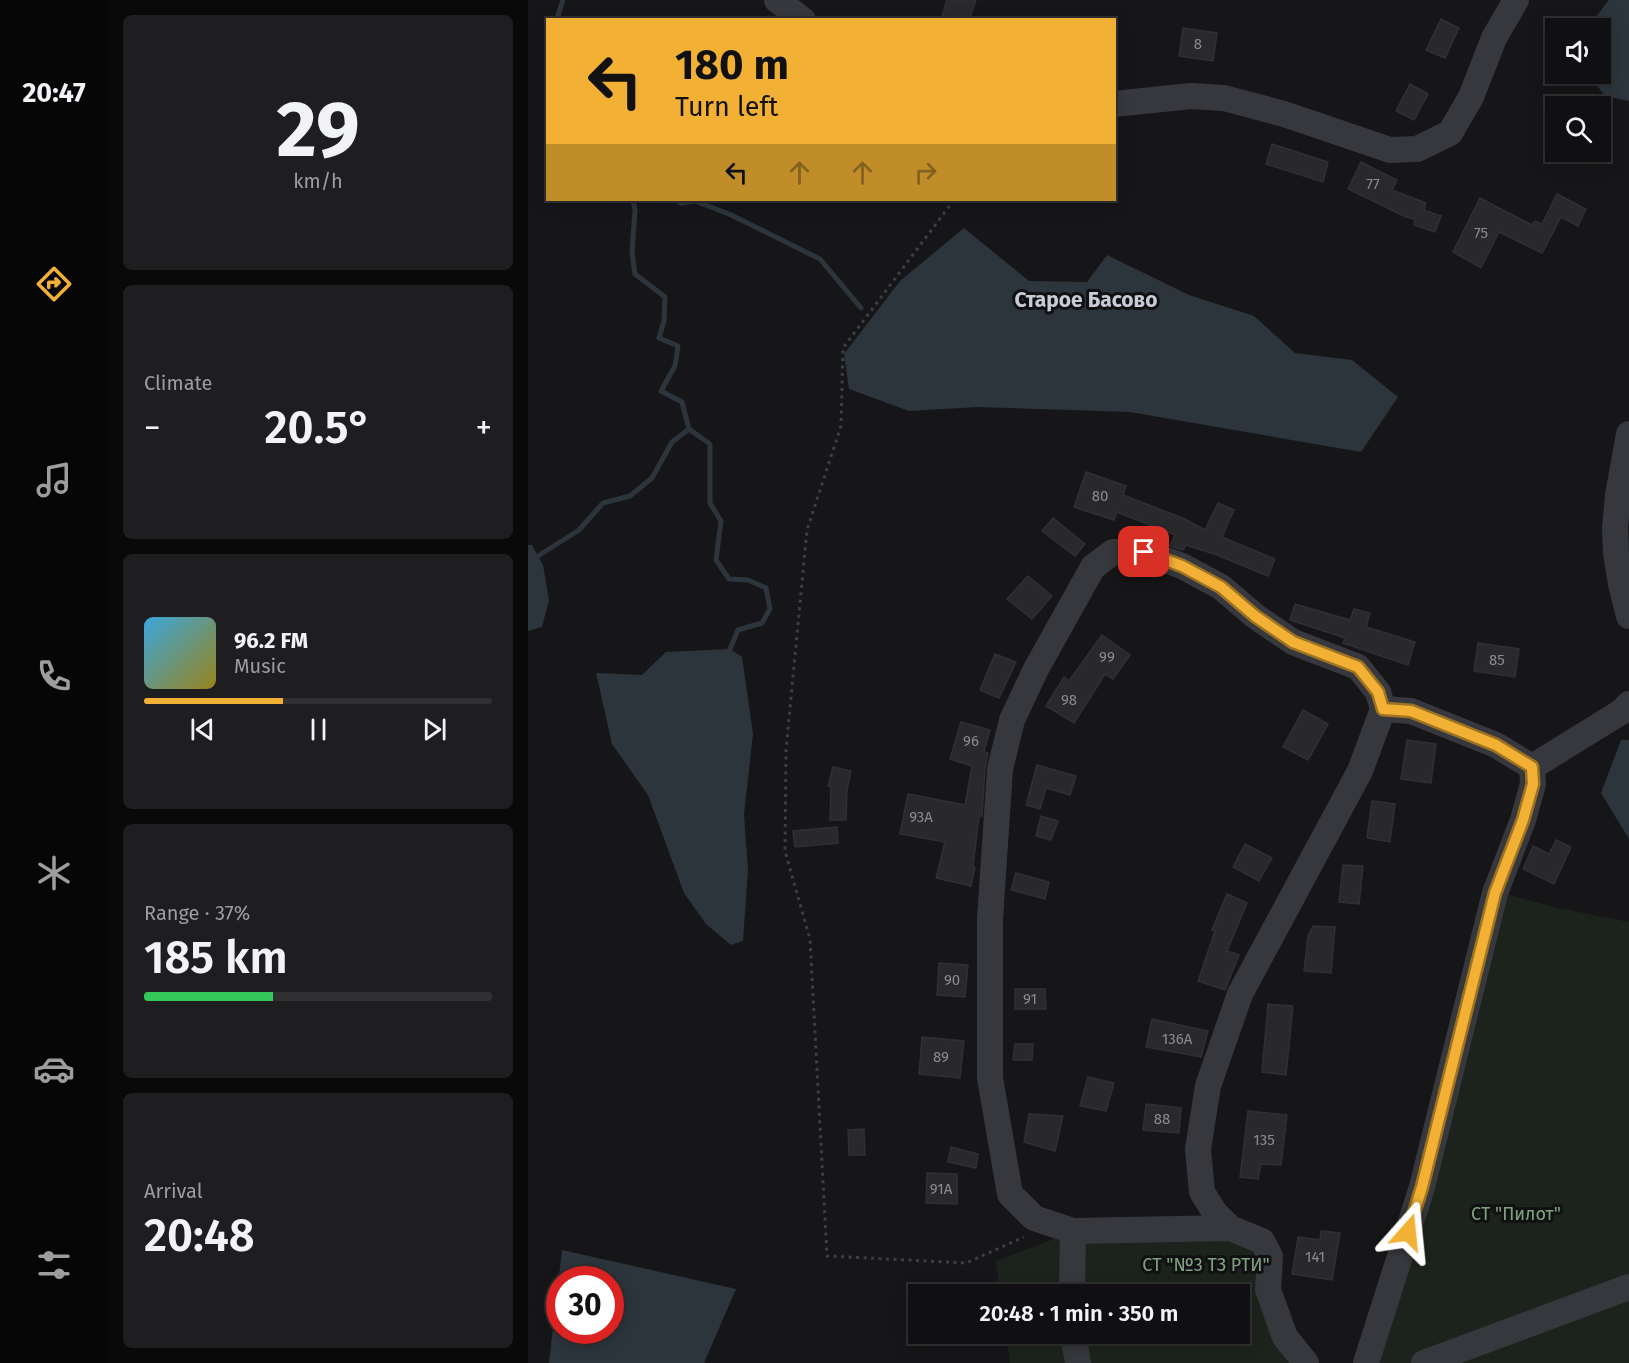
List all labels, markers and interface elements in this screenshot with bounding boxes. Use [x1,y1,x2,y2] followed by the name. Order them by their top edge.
[1545,18,1611,162] map controls
[1545,18,1611,84] button: sound
[1194,35,1202,53] house number: 8
[675,40,789,90] text: 180 m
[576,42,654,120] icon: left
[22,77,86,109] text: 20:47
[276,83,360,177] text: 29
[675,91,778,123] text: Turn left
[1545,96,1611,162] button: search
[720,156,753,189] icon: left
[783,156,816,189] icon: ahead
[846,156,879,189] icon: ahead
[909,156,942,189] icon: right
[293,169,343,193] text: km/h
[1366,175,1380,193] house number: 77
[1474,224,1488,242] house number: 75
[33,263,75,305] icon: directions
[1015,287,1157,313] district label: Старое Басово
[144,371,212,395] text: Climate
[264,401,372,455] text: 20.5°
[144,408,161,448] text: −
[476,408,492,448] text: +
[33,459,75,501] icon: music
[1092,487,1108,505] house number: 80
[1118,526,1169,577] pin
[1127,535,1160,568] icon: arrive
[234,627,308,654] text: 96.2 FM
[1099,648,1115,666] house number: 99
[1489,651,1505,669] house number: 85
[234,654,286,678] text: Music
[33,655,75,697] icon: phone
[1061,691,1077,709] house number: 98
[186,713,219,746] icon: previous
[302,713,335,746] icon: pause
[418,713,451,746] icon: next
[963,732,979,750] house number: 96
[909,808,933,826] house number: 93А
[33,852,75,894] icon: climate
[144,901,250,925] text: Range · 37%
[144,931,288,985] text: 185 km
[944,971,960,989] house number: 90
[1023,990,1037,1008] house number: 91
[1162,1030,1193,1048] house number: 136А
[33,1048,75,1090] icon: car
[933,1048,949,1066] house number: 89
[1154,1110,1170,1128] house number: 88
[1253,1131,1275,1149] house number: 135
[144,1179,203,1203] text: Arrival
[930,1180,953,1198] house number: 91А
[1376,1200,1440,1264] position arrow
[1471,1203,1561,1225] park label: СТ "Пилот"
[144,1209,255,1263] text: 20:48
[33,1244,75,1286] icon: filters
[1305,1248,1325,1266] house number: 141
[1142,1254,1270,1276] park label: СТ "№3 ТЗ РТИ"
[546,1266,624,1344] speed limit sign: 30
[980,1300,1178,1327] text: 20:48 · 1 min · 350 m

